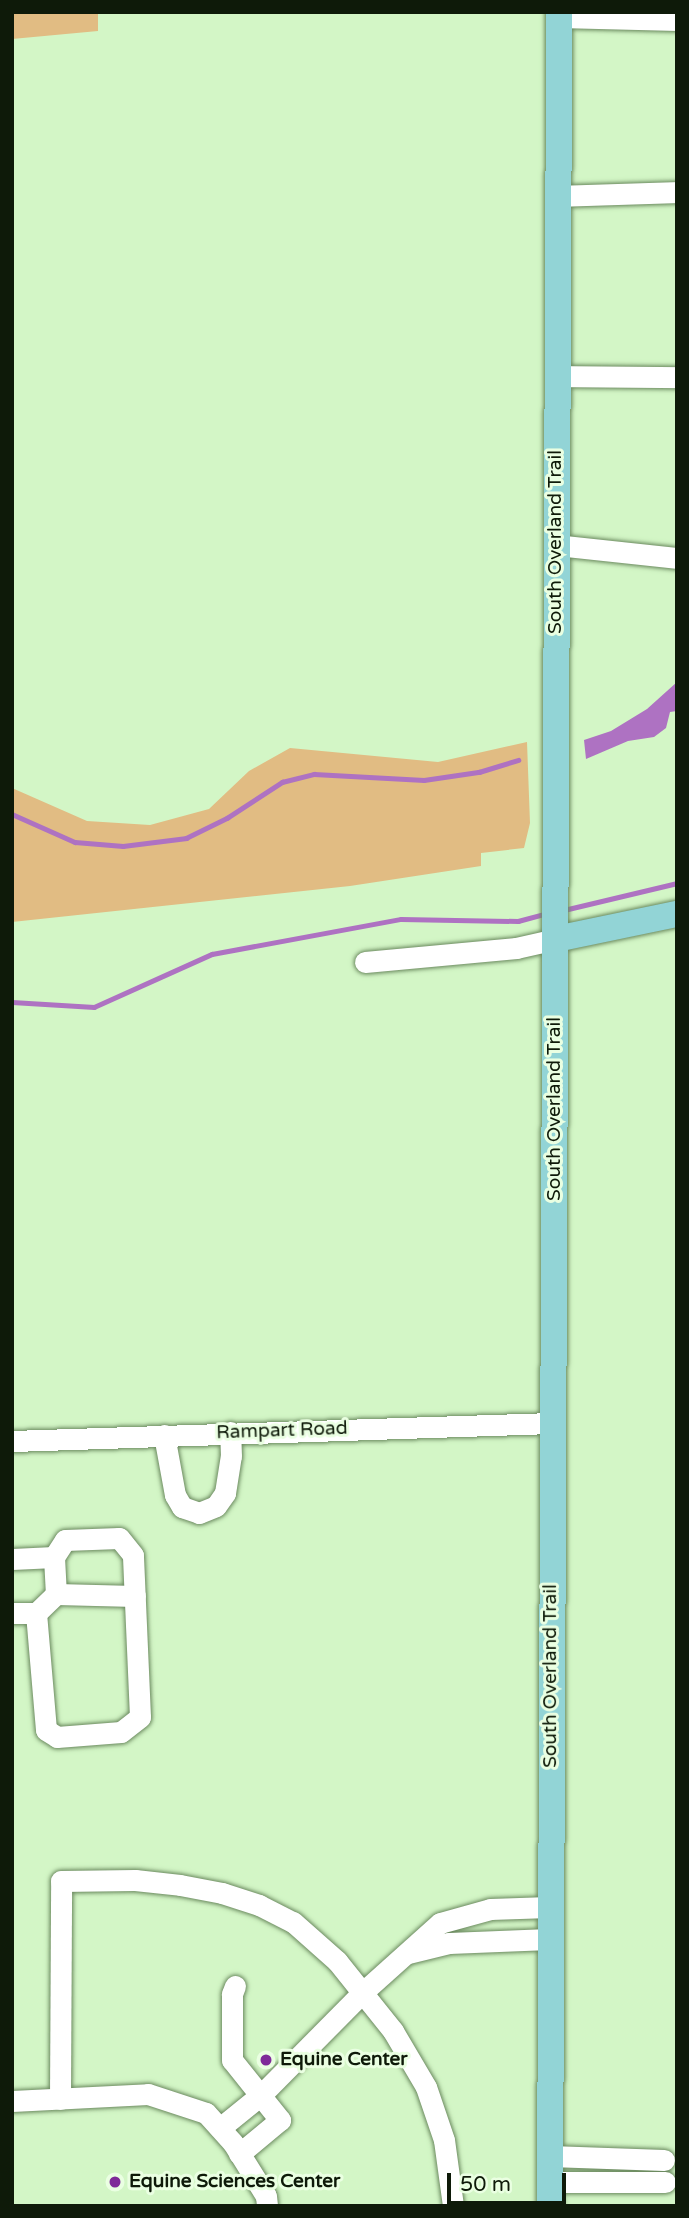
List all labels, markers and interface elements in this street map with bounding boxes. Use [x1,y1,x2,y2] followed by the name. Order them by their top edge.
[545,450,567,634] street label: South Overland Trail
[544,1017,566,1201] street label: South Overland Trail
[216,1417,348,1445] street label: Rampart Road
[540,1584,562,1768] street label: South Overland Trail
[280,2049,408,2071] place label: Equine Center
[258,2052,274,2068] marker: Equine Center
[451,2158,570,2202] scale bar
[129,2171,340,2193] place label: Equine Sciences Center
[460,2172,511,2197] text: 50 m
[107,2174,123,2190] marker: Equine Sciences Center

